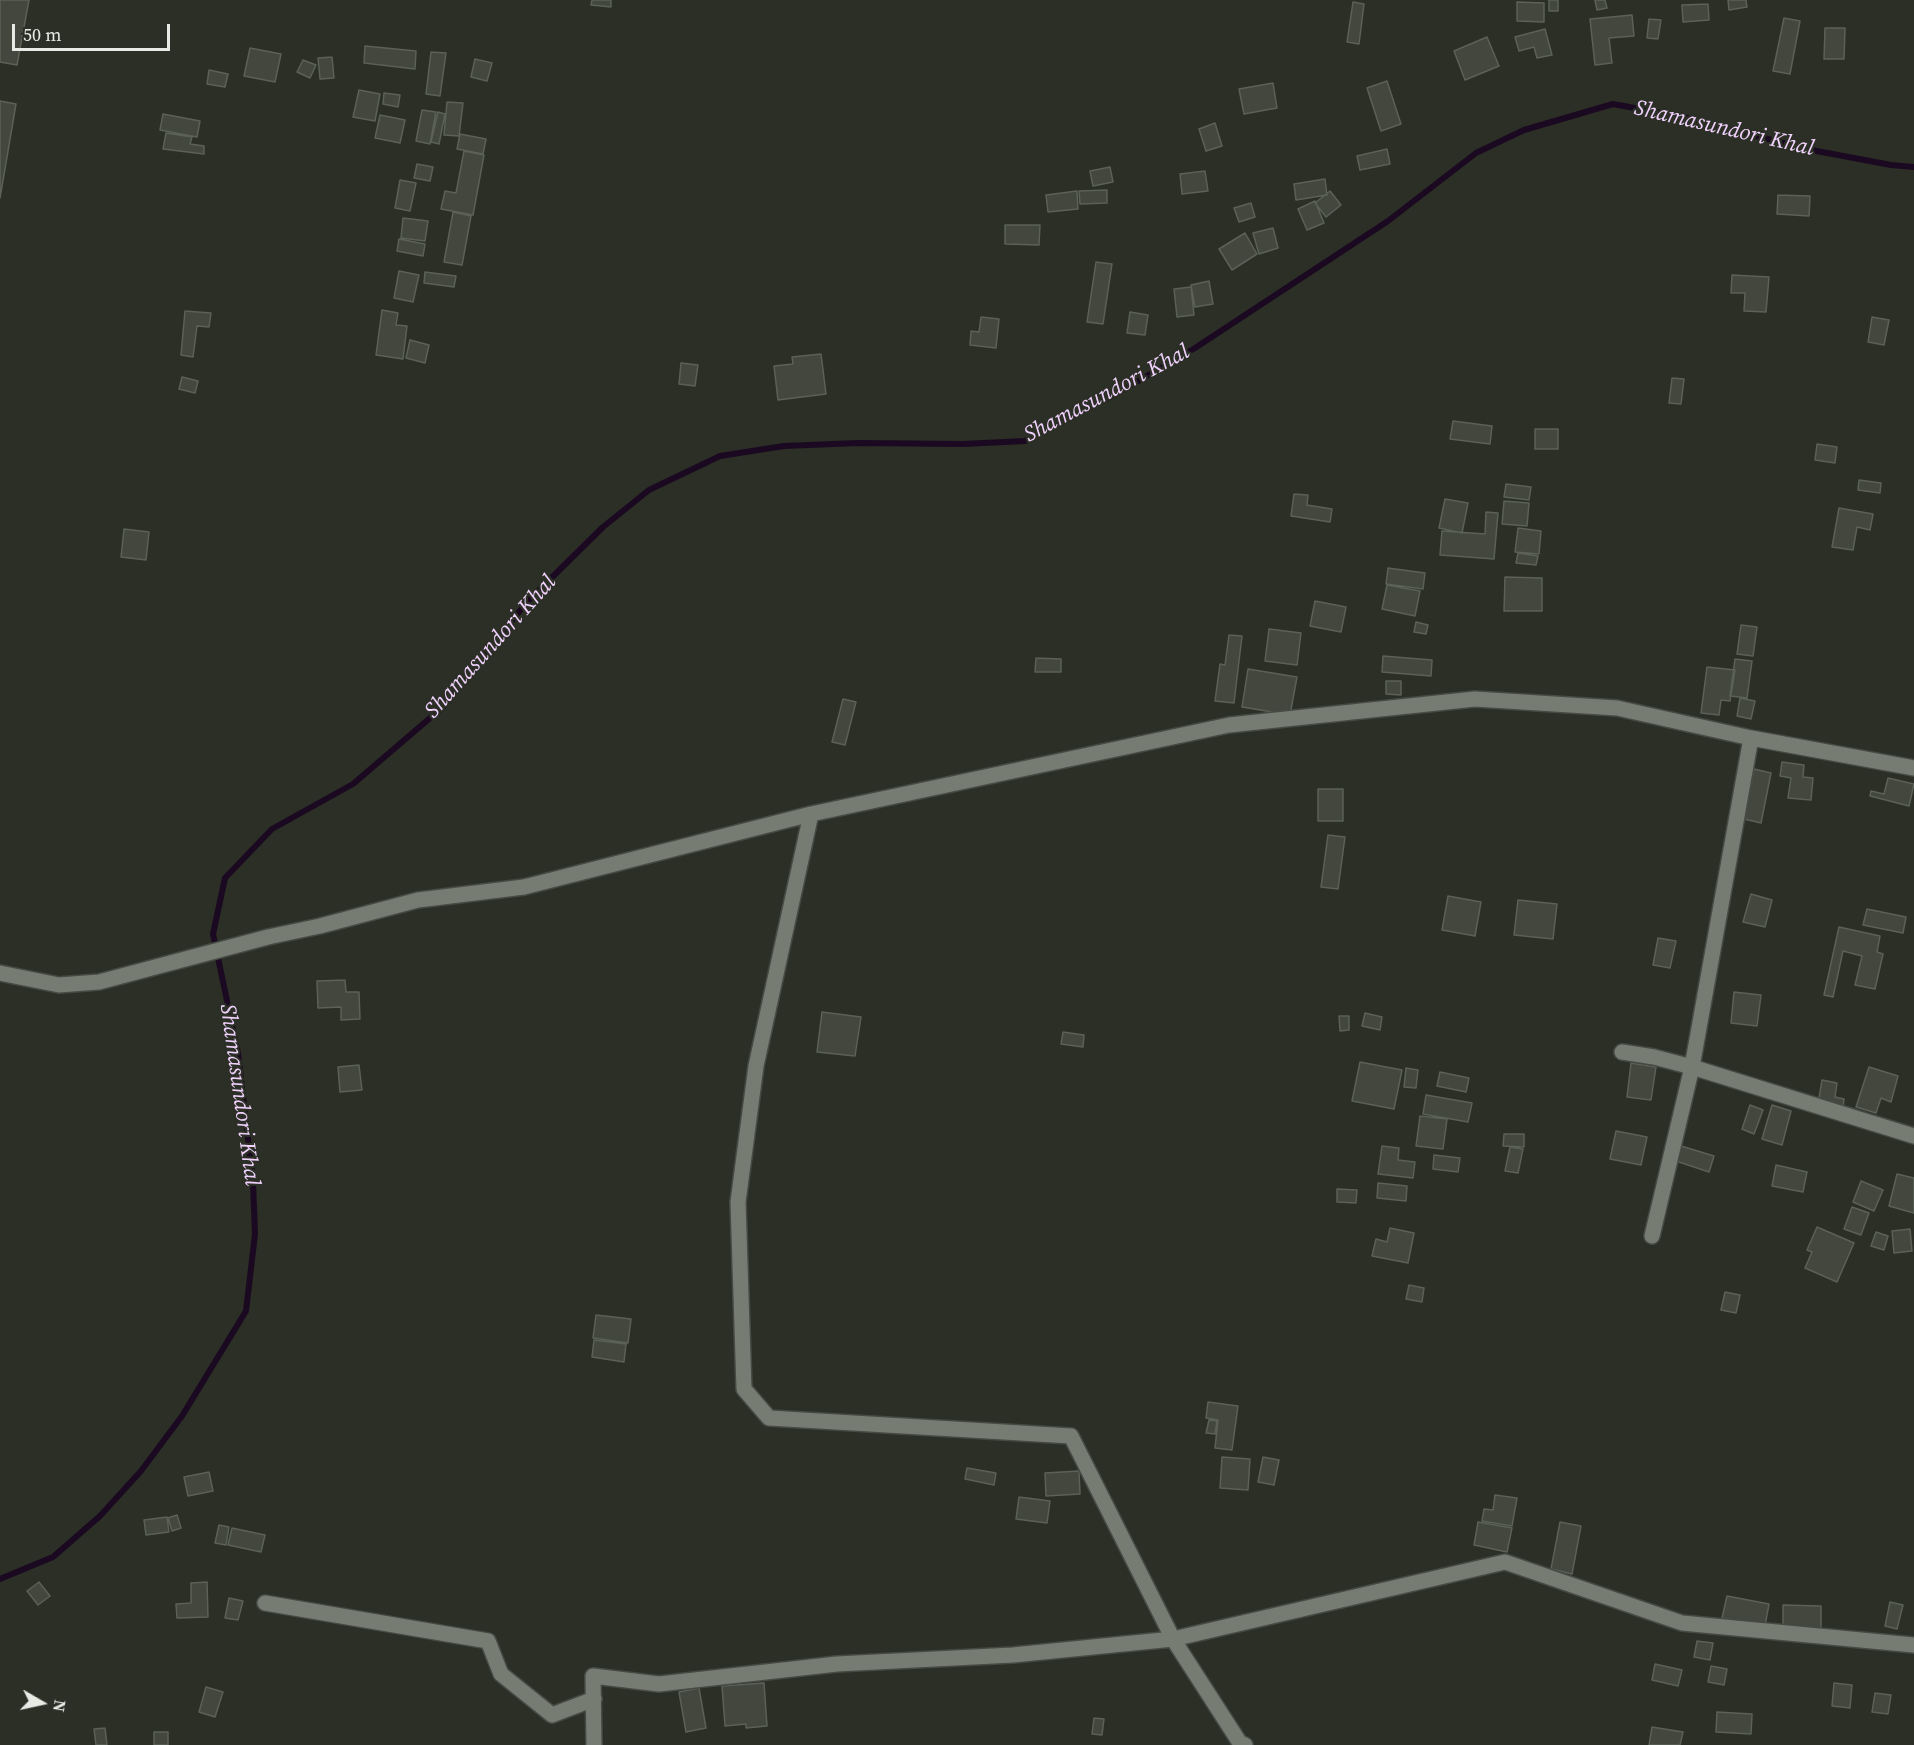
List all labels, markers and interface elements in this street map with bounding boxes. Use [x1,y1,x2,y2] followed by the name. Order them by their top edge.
[15,12,172,50] scale bar
[23,22,61,47] text: 50 m
[1632,96,1816,162] water label: Shamasundori Khal
[1020,339,1194,449] water label: Shamasundori Khal
[420,570,562,724] water label: Shamasundori Khal
[213,1002,265,1188] water label: Shamasundori Khal
[12,1673,72,1733] north arrow
[48,1698,72,1713] text: N

